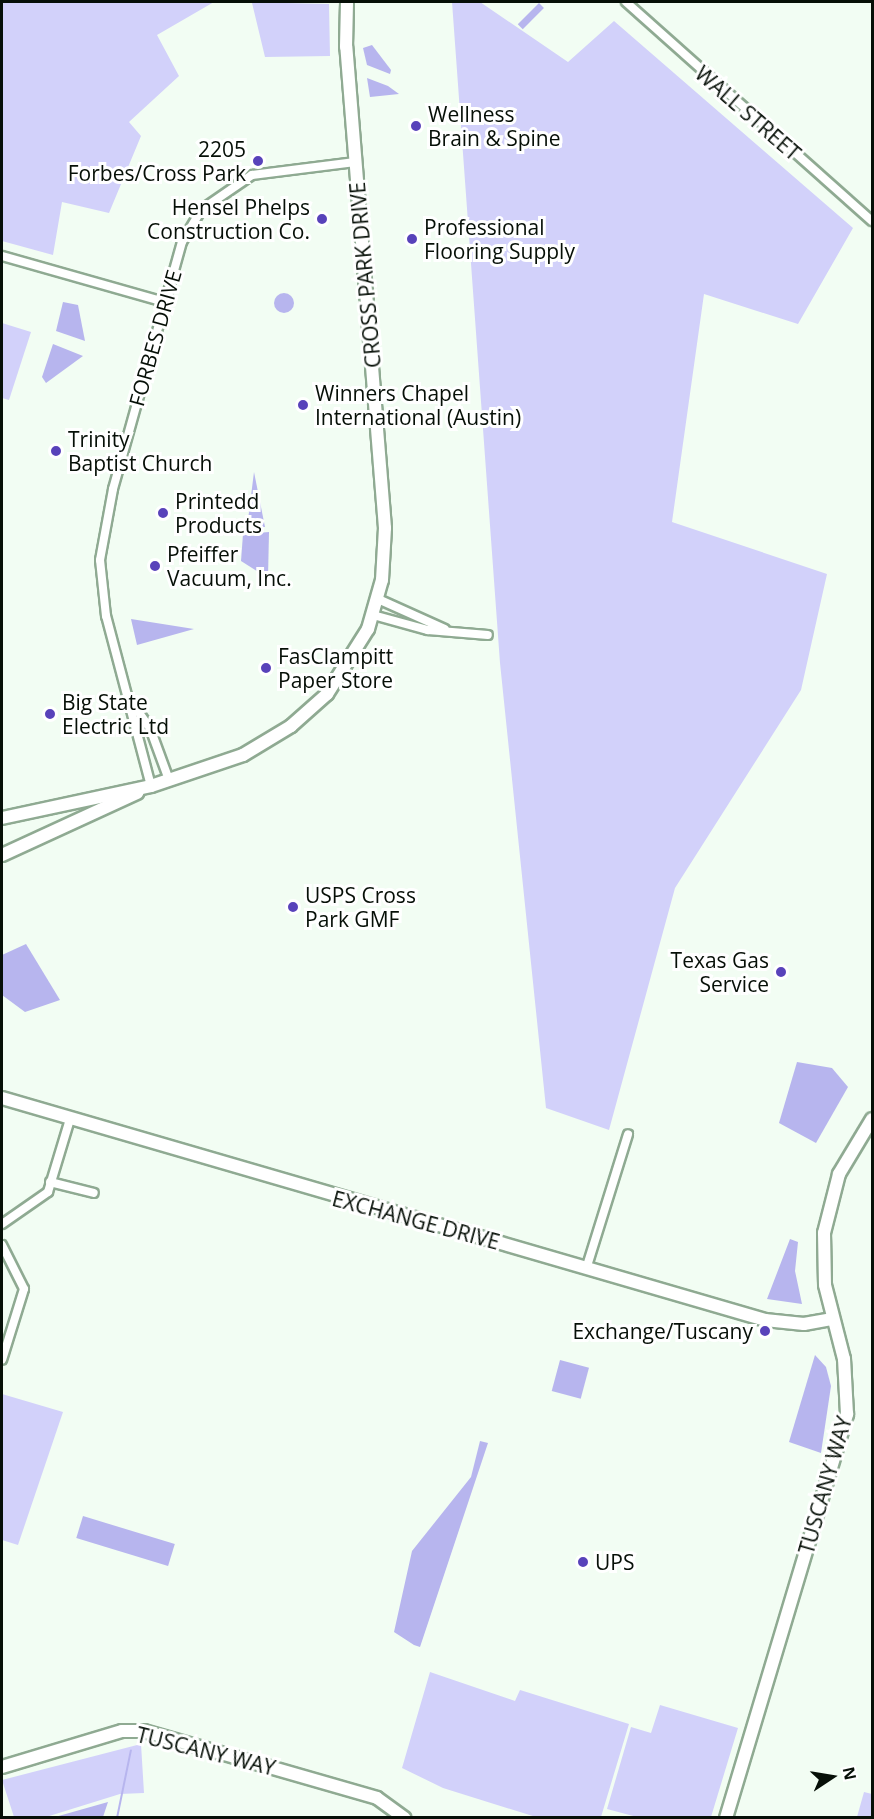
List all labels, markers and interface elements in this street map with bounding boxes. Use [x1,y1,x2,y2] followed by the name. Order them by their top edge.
[690,61,806,165] street label: WALL STREET
[428,101,561,151] place label: Wellness Brain & Spine
[409,119,423,133] marker: Wellness Brain & Spine
[68,136,246,186] place label: 2205 Forbes/Cross Park
[251,154,265,168] marker: 2205 Forbes/Cross Park
[344,181,386,369] street label: CROSS PARK DRIVE
[147,194,310,244] place label: Hensel Phelps Construction Co.
[315,212,329,226] marker: Hensel Phelps Construction Co.
[424,214,575,264] place label: Professional Flooring Supply
[405,232,419,246] marker: Professional Flooring Supply
[124,267,186,409] street label: FORBES DRIVE
[315,380,521,430] place label: Winners Chapel International (Austin)
[296,398,310,412] marker: Winners Chapel International (Austin)
[68,426,212,476] place label: Trinity Baptist Church
[49,444,63,458] marker: Trinity Baptist Church
[175,488,262,538] place label: Printedd Products
[156,506,170,520] marker: Printedd Products
[167,541,292,591] place label: Pfeiffer Vacuum, Inc.
[148,559,162,573] marker: Pfeiffer Vacuum, Inc.
[278,643,393,693] place label: FasClampitt Paper Store
[259,661,273,675] marker: FasClampitt Paper Store
[62,689,169,739] place label: Big State Electric Ltd
[43,707,57,721] marker: Big State Electric Ltd
[305,882,416,932] place label: USPS Cross Park GMF
[286,900,300,914] marker: USPS Cross Park GMF
[671,947,769,997] place label: Texas Gas Service
[774,965,788,979] marker: Texas Gas Service
[330,1186,502,1254] street label: EXCHANGE DRIVE
[572,1318,753,1344] place label: Exchange/Tuscany
[758,1324,772,1338] marker: Exchange/Tuscany
[793,1413,857,1557] street label: TUSCANY WAY
[595,1549,634,1575] place label: UPS
[576,1555,590,1569] marker: UPS
[134,1722,278,1780] street label: TUSCANY WAY
[802,1747,862,1807] north arrow
[837,1765,862,1782] text: N

